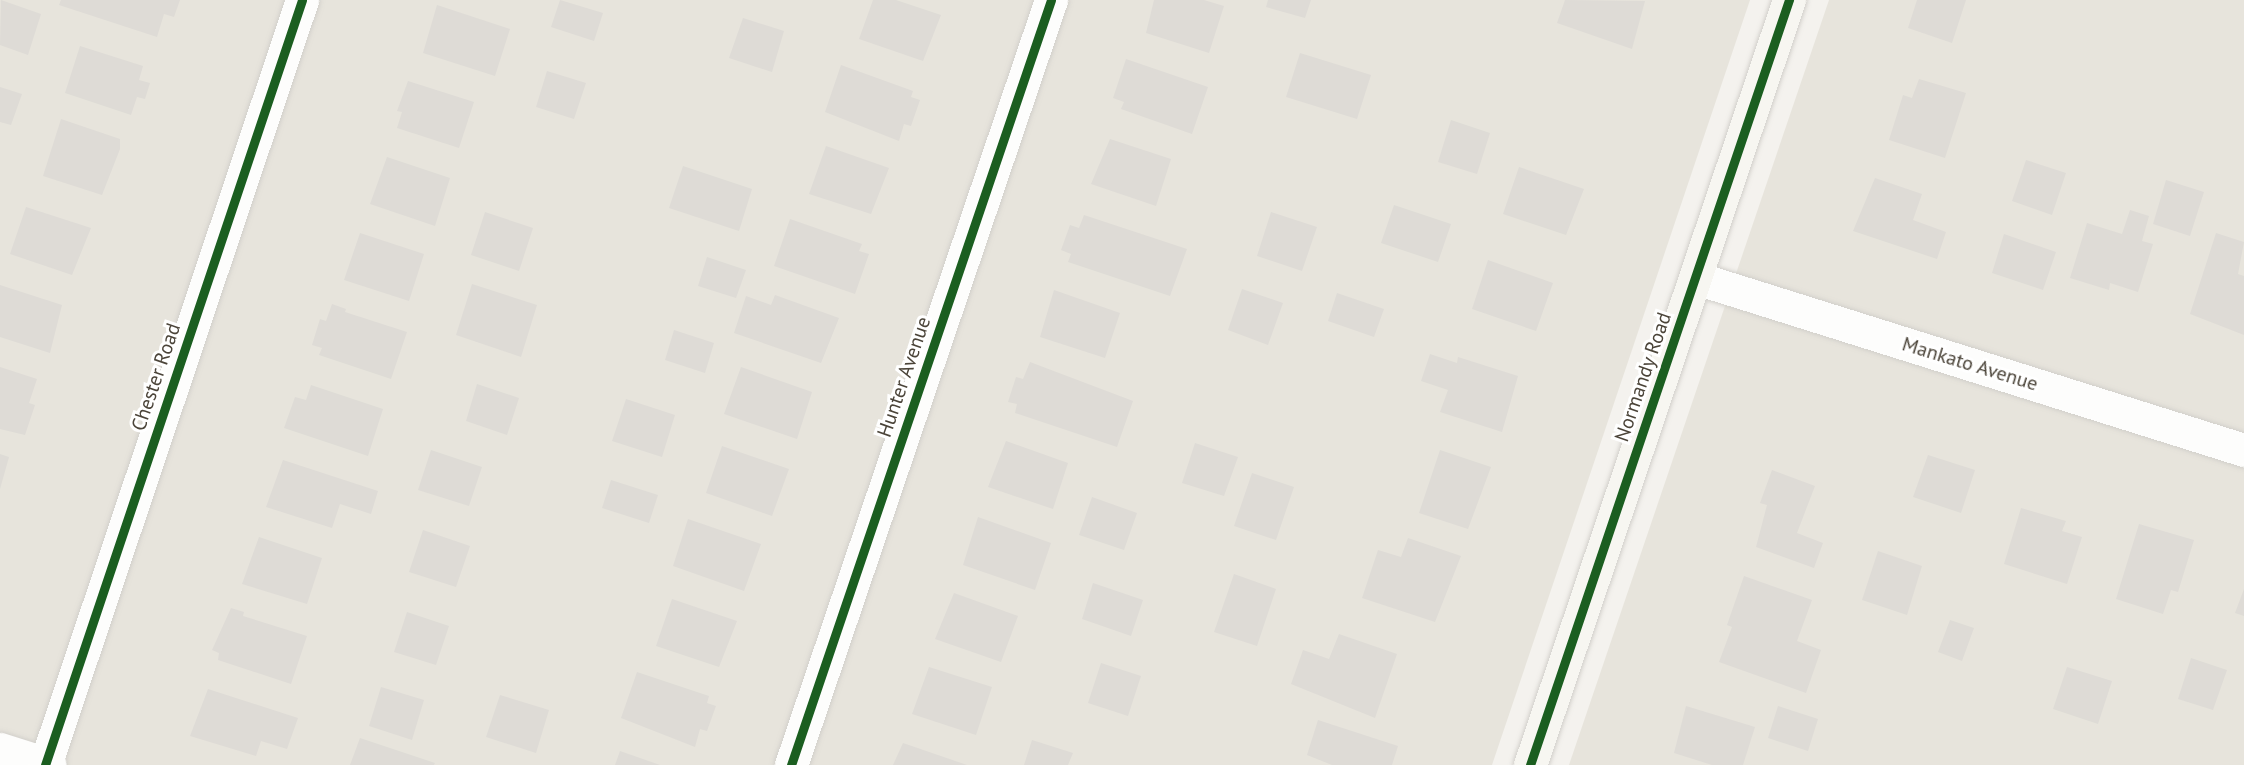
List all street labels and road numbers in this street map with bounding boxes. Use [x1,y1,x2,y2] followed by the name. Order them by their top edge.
[1610,309,1676,445] street label: Normandy Road
[872,313,936,441] street label: Hunter Avenue
[126,320,186,434] street label: Chester Road
[1899,332,2041,396] street label: Mankato Avenue

